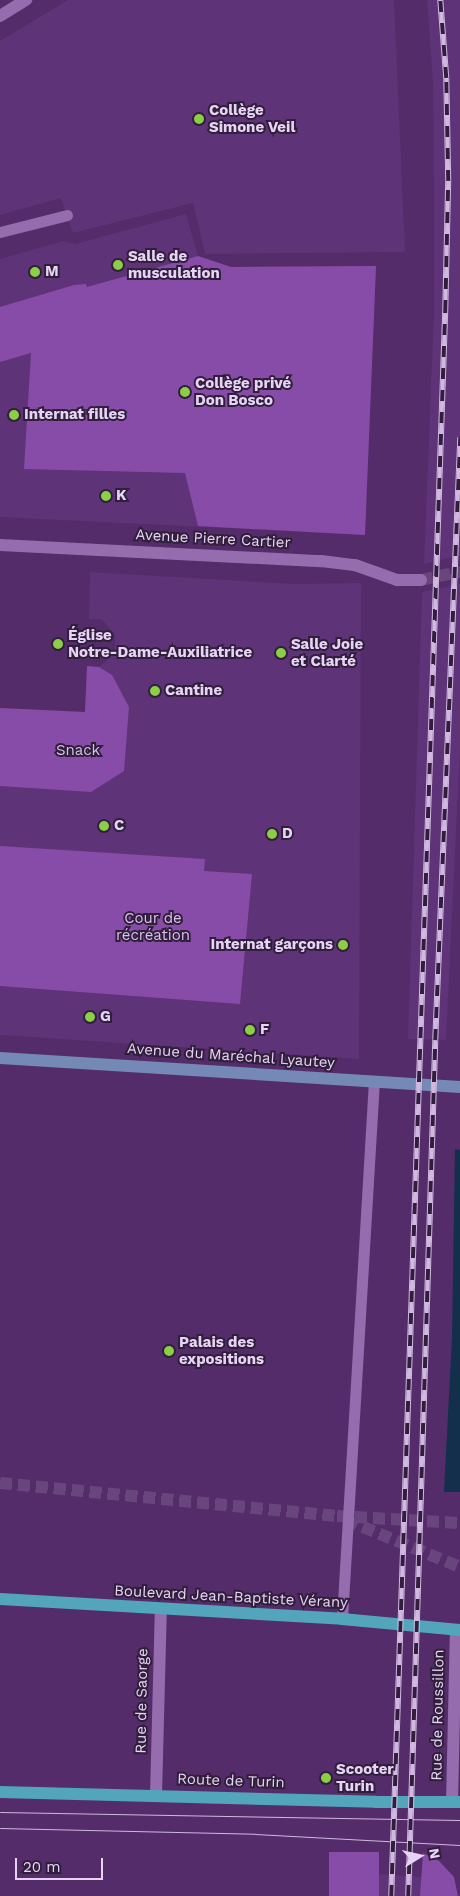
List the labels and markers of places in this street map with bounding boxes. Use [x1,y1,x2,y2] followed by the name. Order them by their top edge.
[209,101,296,136] place label: Collège Simone Veil
[193,113,205,125] marker: Collège Simone Veil
[128,247,220,282] place label: Salle de musculation
[112,259,124,271] marker: Salle de musculation
[45,263,59,281] place label: M
[29,266,41,278] marker: M
[195,374,291,409] place label: Collège privé Don Bosco
[179,386,191,398] marker: Collège privé Don Bosco
[24,406,125,424] place label: Internat filles
[8,409,20,421] marker: Internat filles
[116,487,126,505] place label: K
[100,490,112,502] marker: K
[68,626,252,661] place label: Église Notre-Dame-Auxiliatrice
[291,635,363,670] place label: Salle Joie et Clarté
[52,638,64,650] marker: Église Notre-Dame-Auxiliatrice
[275,647,287,659] marker: Salle Joie et Clarté
[165,682,222,700] place label: Cantine
[149,685,161,697] marker: Cantine
[114,817,124,835] place label: C
[98,820,110,832] marker: C
[282,825,293,843] place label: D
[266,828,278,840] marker: D
[211,936,333,954] place label: Internat garçons
[337,939,349,951] marker: Internat garçons
[100,1008,111,1026] place label: G
[84,1011,96,1023] marker: G
[260,1021,269,1039] place label: F
[244,1024,256,1036] marker: F
[179,1333,264,1368] place label: Palais des expositions
[163,1345,175,1357] marker: Palais des expositions
[336,1760,394,1795] place label: Scooter Turin
[320,1772,332,1784] marker: Scooter Turin

